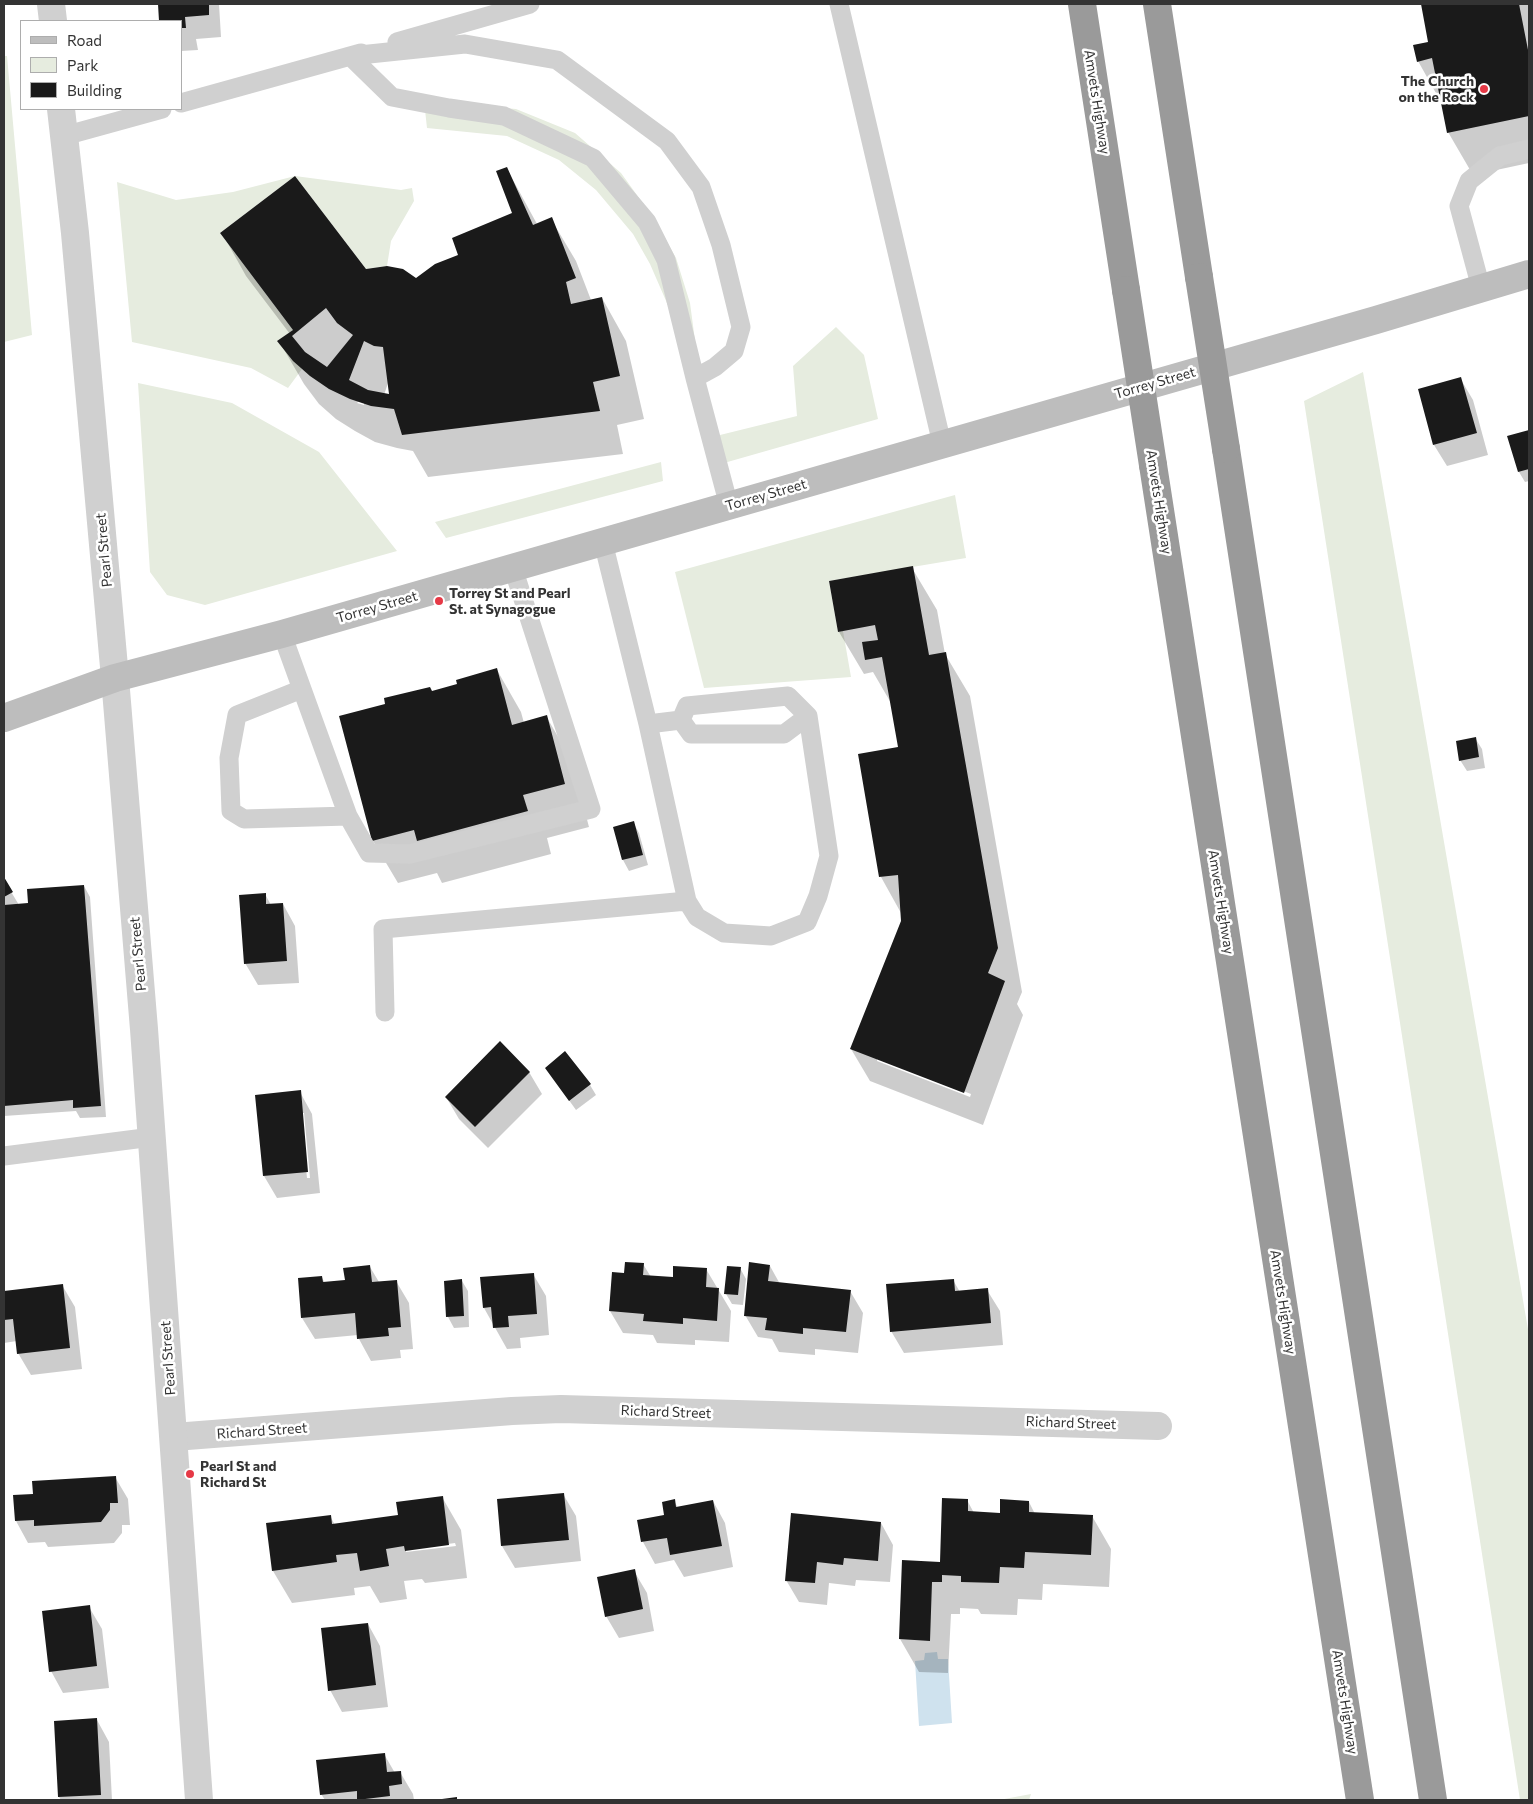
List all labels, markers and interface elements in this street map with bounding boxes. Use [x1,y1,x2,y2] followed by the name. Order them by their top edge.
[20,20,182,110] legend
[67,31,102,49] text: Road
[1080,48,1114,156] street label: Amvets Highway
[67,56,98,74] text: Park
[1398,73,1474,105] place label: The Church on the Rock
[67,81,122,99] text: Building
[1478,83,1490,95] marker: The Church on the Rock
[1112,363,1198,403] street label: Torrey Street
[1142,448,1176,556] street label: Amvets Highway
[723,475,809,515] street label: Torrey Street
[92,512,116,588] street label: Pearl Street
[449,585,571,618] place label: Torrey St and Pearl St. at Synagogue
[334,587,420,627] street label: Torrey Street
[433,595,445,607] marker: Torrey St and Pearl St. at Synagogue
[1204,848,1238,956] street label: Amvets Highway
[126,916,150,992] street label: Pearl Street
[1266,1248,1300,1356] street label: Amvets Highway
[157,1320,179,1396] street label: Pearl Street
[620,1402,712,1422] street label: Richard Street
[1025,1413,1117,1433] street label: Richard Street
[216,1419,308,1443] street label: Richard Street
[200,1458,276,1490] place label: Pearl St and Richard St
[184,1468,196,1480] marker: Pearl St and Richard St
[1328,1648,1362,1756] street label: Amvets Highway

